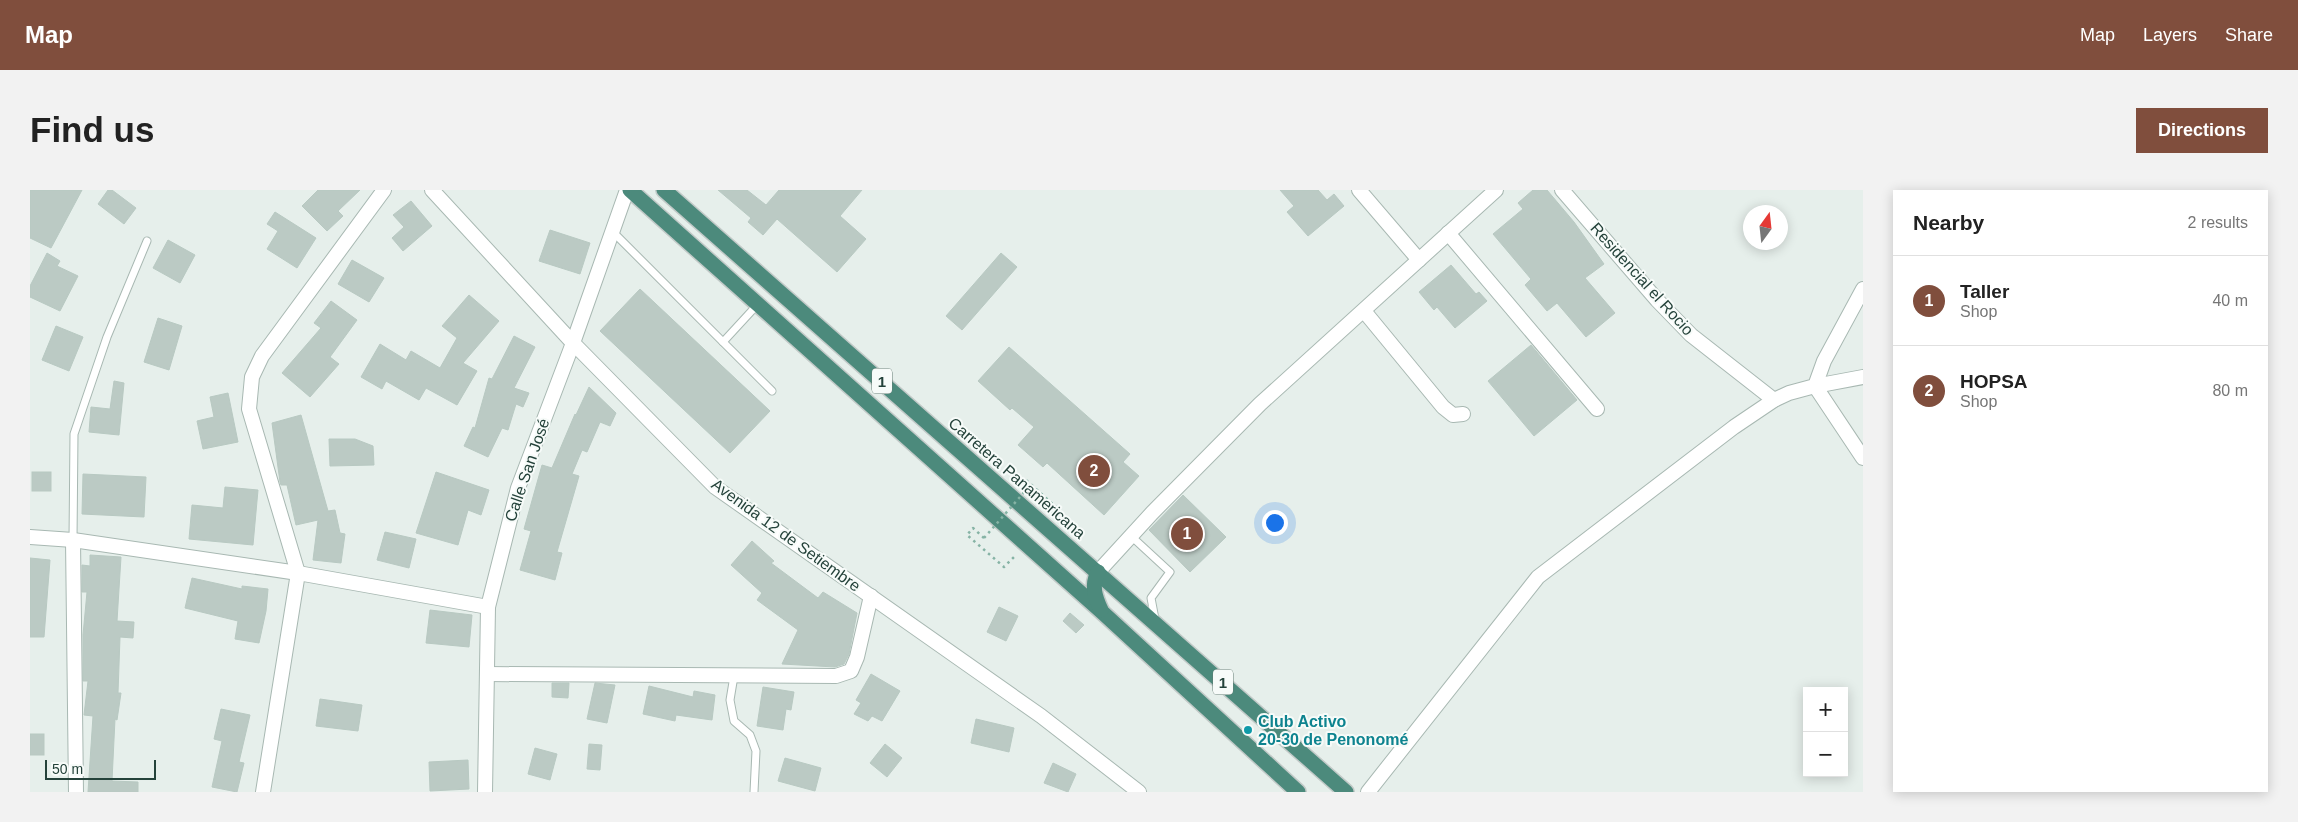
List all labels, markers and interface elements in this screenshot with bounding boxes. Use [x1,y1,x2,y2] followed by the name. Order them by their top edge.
[25,21,73,48] text: Map
[2080,25,2115,45] text: Map
[2143,25,2197,45] text: Layers
[2225,25,2273,45] text: Share
[2136,108,2268,153] button: Directions
[30,110,154,149] text: Find us
[1743,205,1788,250] north arrow
[1913,211,1984,234] text: Nearby
[2188,214,2248,231] text: 2 results
[1587,219,1697,339] street label: Residencial el Rocio
[1960,281,2009,302] text: Taller
[1925,292,1933,309] text: 1
[2212,292,2248,309] text: 40 m
[1960,303,1997,320] text: Shop
[872,368,892,394] road number: 1
[1960,371,2028,392] text: HOPSA
[1925,382,1933,399] text: 2
[2212,382,2248,399] text: 80 m
[1960,393,1997,410] text: Shop
[945,414,1089,542] street label: Carretera Panamericana
[501,416,553,524] street label: Calle San José
[1078,452,1110,490] pin: 2
[708,475,864,595] street label: Avenida 12 de Setiembre
[1262,510,1288,536] your location
[1171,515,1203,553] pin: 1
[1213,670,1233,694] road number: 1
[1803,687,1848,777] map controls
[1803,687,1848,732] button: +
[1258,713,1408,748] place label: Club Activo 20-30 de Penonomé
[1242,724,1254,736] marker: Club Activo 20-30 de Penonomé
[1803,732,1848,777] button: −
[45,757,156,780] scale bar
[52,761,83,777] text: 50 m

